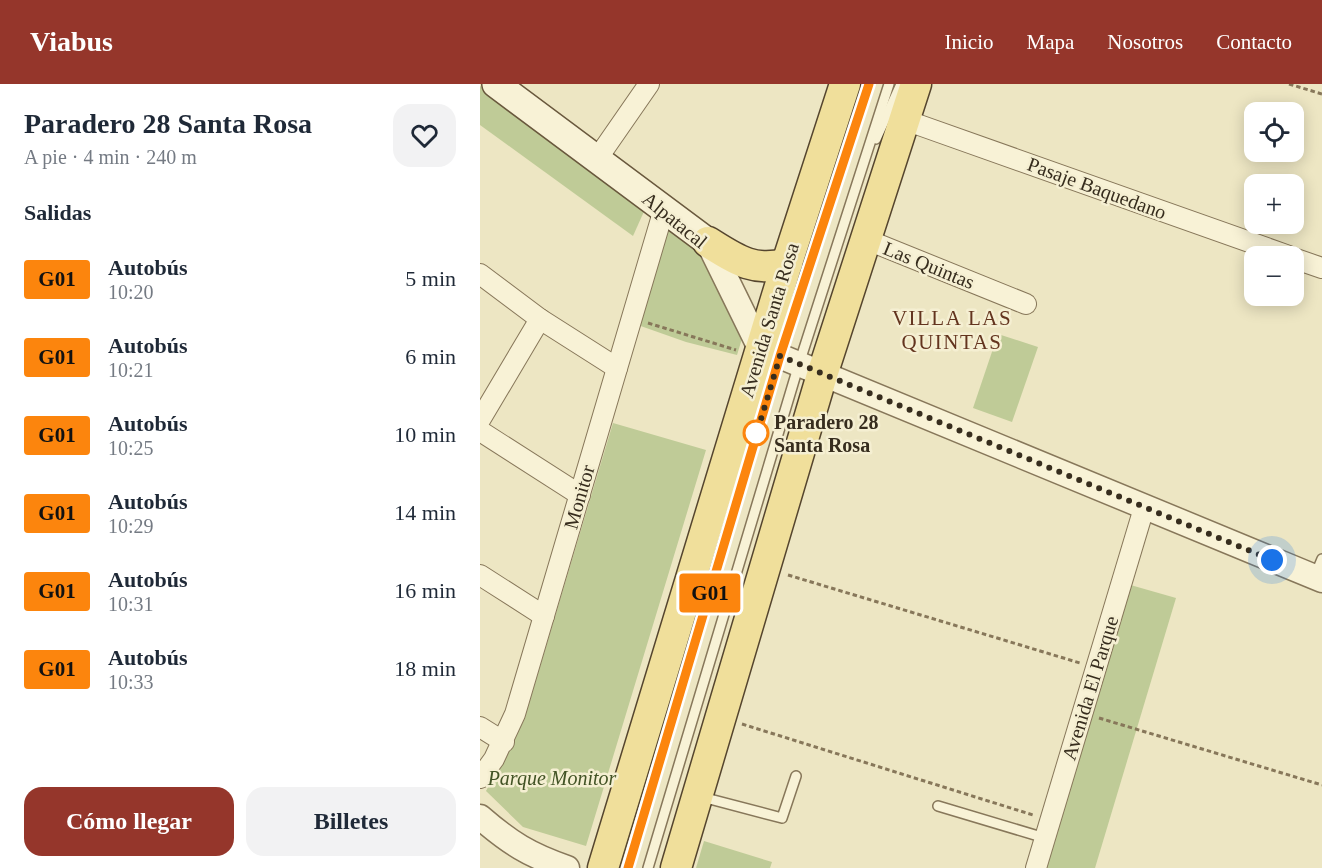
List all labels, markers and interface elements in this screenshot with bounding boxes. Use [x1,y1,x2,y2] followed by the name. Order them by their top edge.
[30,26,113,57] text: Viabus
[945,30,994,54] text: Inicio
[1027,30,1074,54] text: Mapa
[1107,30,1183,54] text: Nosotros
[1216,30,1292,54] text: Contacto
[1244,102,1304,306] map controls
[1244,102,1304,162] button: locate
[393,104,456,167] button: heart
[24,108,312,139] text: Paradero 28 Santa Rosa
[24,146,197,168] text: A pie · 4 min · 240 m
[1024,153,1169,224] street label: Pasaje Baquedano
[1244,174,1304,234] button: +
[638,187,712,254] street label: Alpatacal
[24,200,91,225] text: Salidas
[880,237,978,293] street label: Las Quintas
[735,240,803,400] street label: Avenida Santa Rosa
[1244,246,1304,306] button: −
[108,255,187,280] text: Autobús
[405,266,456,291] text: 5 min
[38,267,76,291] text: G01
[108,281,154,303] text: 10:20
[892,306,1012,354] district label: VILLA LAS QUINTAS
[108,333,187,358] text: Autobús
[405,344,456,369] text: 6 min
[38,345,76,369] text: G01
[108,359,154,381] text: 10:21
[108,411,187,436] text: Autobús
[774,411,879,456] place label: Paradero 28 Santa Rosa
[743,420,769,446] marker: Paradero 28 Santa Rosa
[394,422,456,447] text: 10 min
[38,423,76,447] text: G01
[108,437,154,459] text: 10:25
[559,462,599,532] street label: Monitor
[108,489,187,514] text: Autobús
[394,500,456,525] text: 14 min
[38,501,76,525] text: G01
[108,515,154,537] text: 10:29
[1257,545,1287,575] your location
[108,567,187,592] text: Autobús
[676,574,744,612] line badge: G01
[394,578,456,603] text: 16 min
[38,579,76,603] text: G01
[691,581,729,605] text: G01
[108,593,154,615] text: 10:31
[1058,613,1123,763] street label: Avenida El Parque
[108,645,187,670] text: Autobús
[394,656,456,681] text: 18 min
[38,657,76,681] text: G01
[108,671,154,693] text: 10:33
[487,767,617,790] park label: Parque Monitor
[24,787,234,856] button: Cómo llegar
[246,787,456,856] button: Billetes

